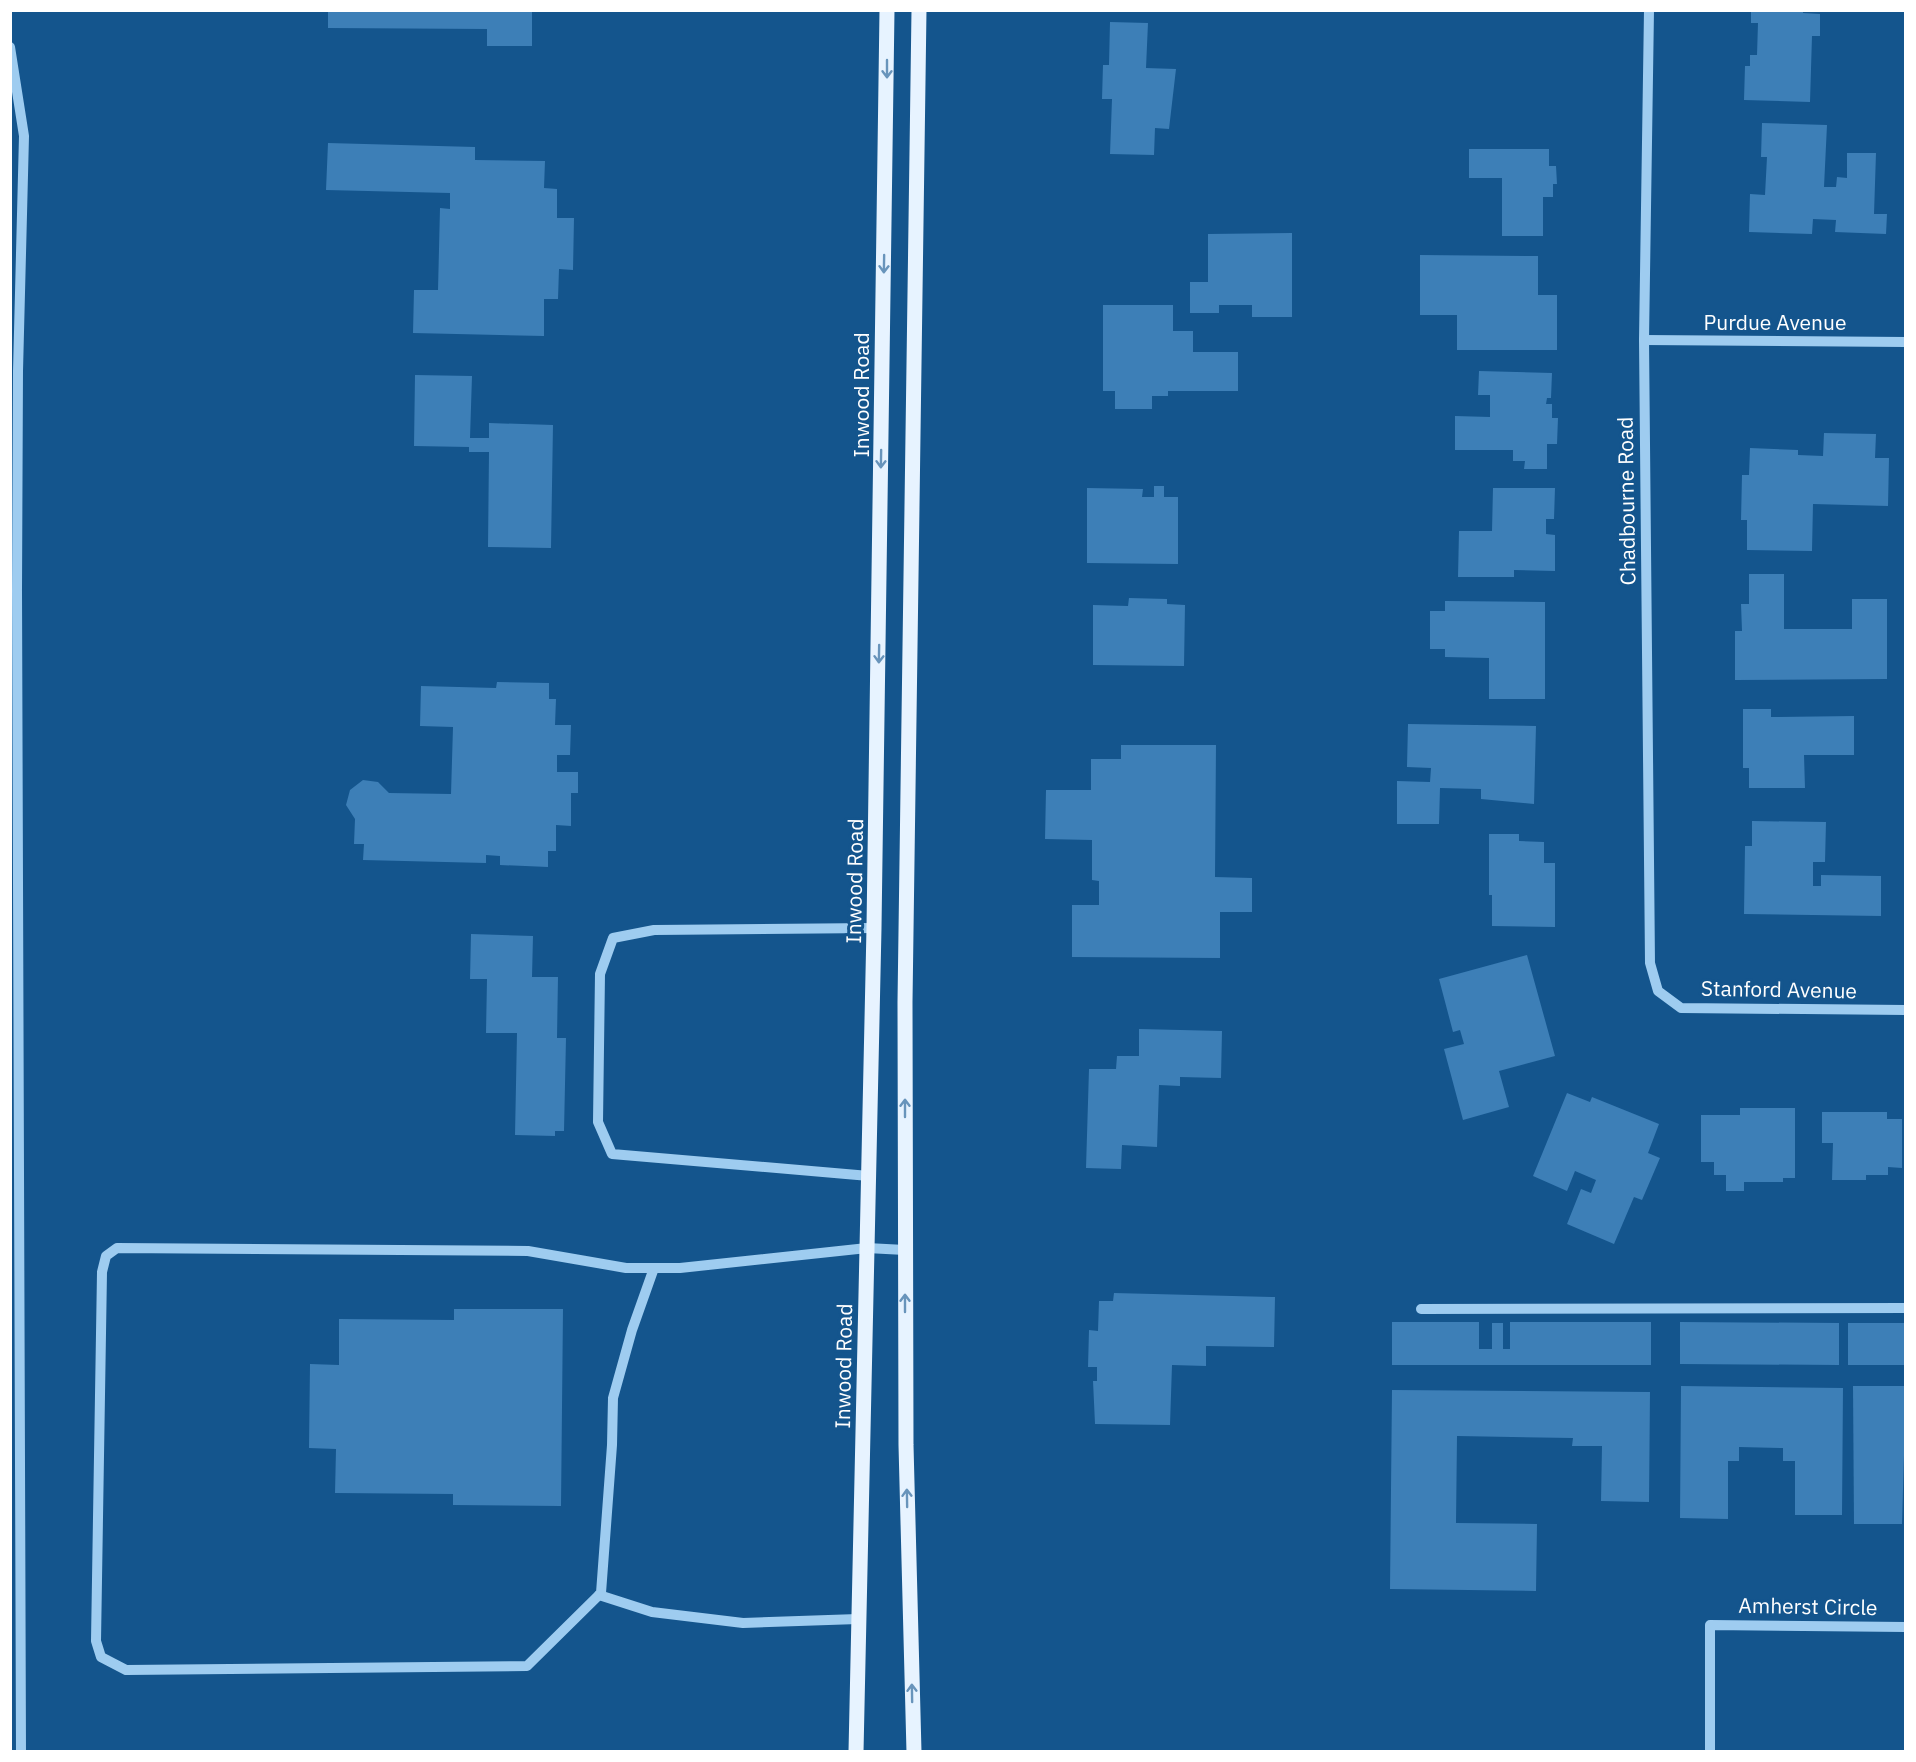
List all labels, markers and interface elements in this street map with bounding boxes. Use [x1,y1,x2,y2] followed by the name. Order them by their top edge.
[881,58,893,78] one-way arrow
[878,253,889,273] one-way arrow
[1704,308,1846,336] street label: Purdue Avenue
[847,332,875,458] street label: Inwood Road
[1611,416,1641,586] street label: Chadbourne Road
[875,448,887,468] one-way arrow
[873,643,885,663] one-way arrow
[839,818,869,944] street label: Inwood Road
[1701,974,1857,1004] street label: Stanford Avenue
[899,1099,911,1119] one-way arrow
[899,1294,911,1314] one-way arrow
[828,1303,858,1429] street label: Inwood Road
[901,1489,913,1509] one-way arrow
[1738,1591,1878,1621] street label: Amherst Circle
[906,1684,918,1704] one-way arrow

